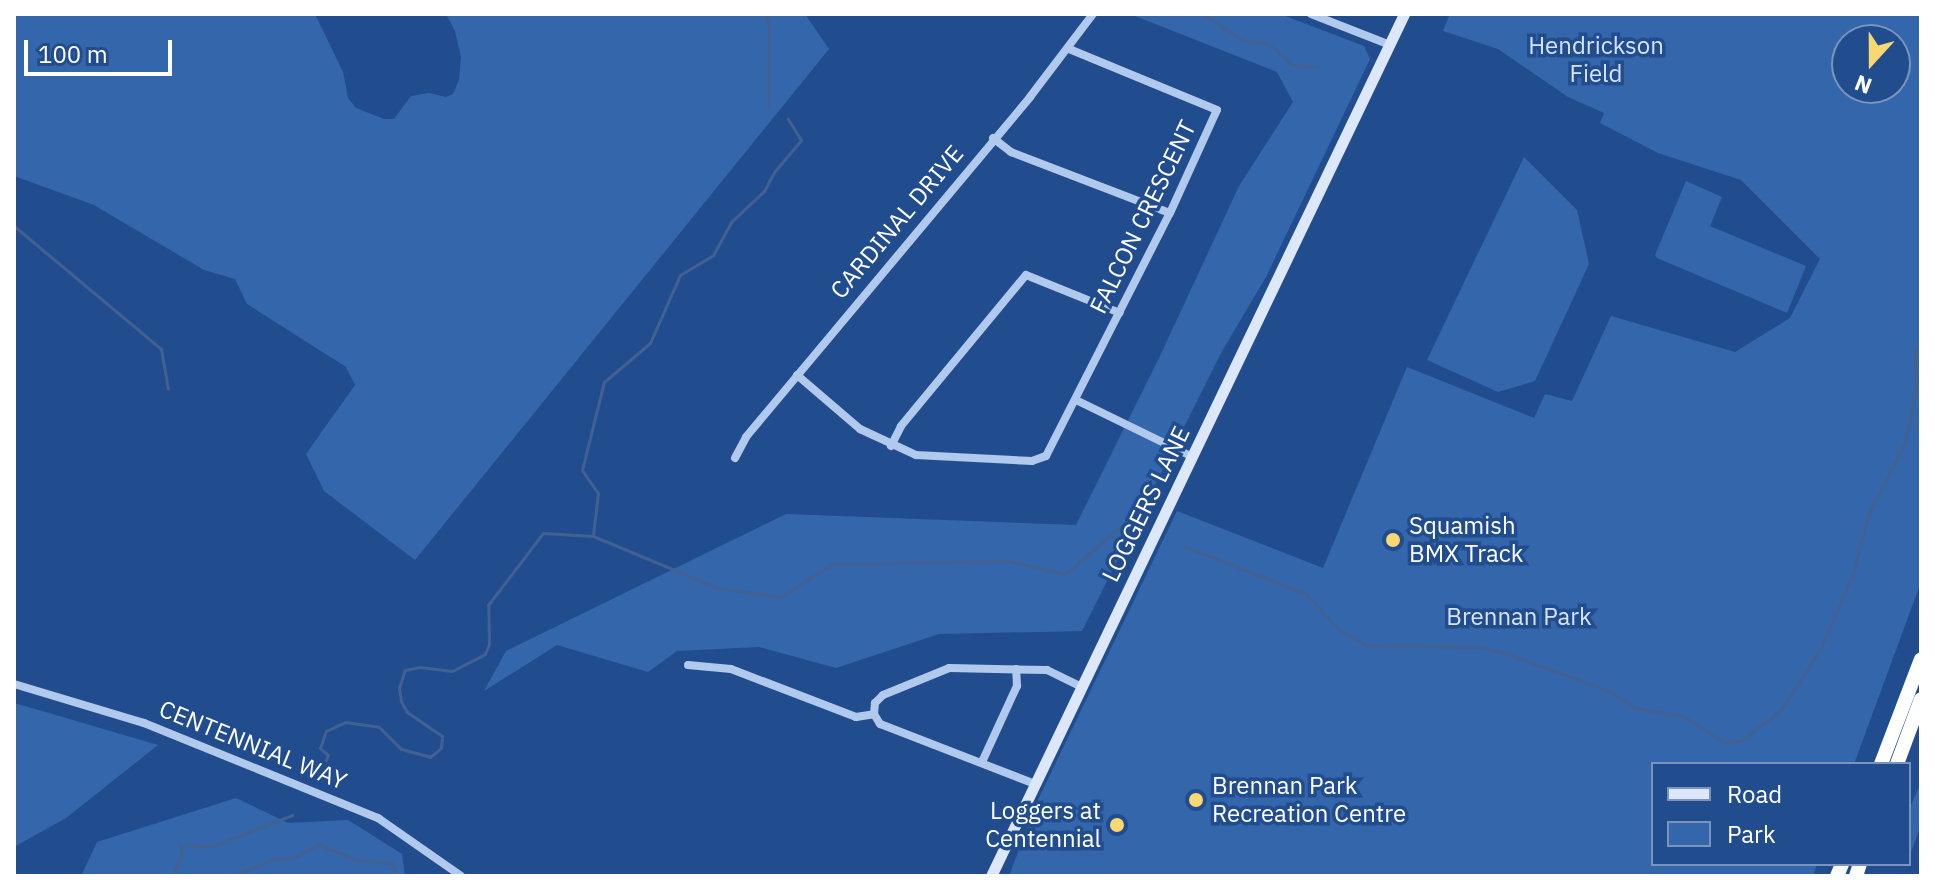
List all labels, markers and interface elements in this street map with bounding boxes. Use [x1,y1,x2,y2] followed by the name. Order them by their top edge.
[28,24,176,74] scale bar
[1831,24,1911,104] north arrow
[1528,32,1664,88] park label: Hendrickson Field
[38,38,108,70] text: 100 m
[1850,69,1876,101] text: N
[1084,116,1202,318] street label: FALCON CRESCENT
[825,140,969,304] street label: CARDINAL DRIVE
[1096,422,1196,586] street label: LOGGERS LANE
[1409,512,1523,568] place label: Squamish BMX Track
[1384,531,1402,549] marker: Squamish BMX Track
[1446,603,1592,631] park label: Brennan Park
[155,694,351,796] street label: CENTENNIAL WAY
[1651,762,1911,866] legend
[1212,772,1406,828] place label: Brennan Park Recreation Centre
[1727,778,1782,810] text: Road
[1187,791,1205,809] marker: Brennan Park Recreation Centre
[985,797,1101,853] place label: Loggers at Centennial
[1108,816,1126,834] marker: Loggers at Centennial
[1727,818,1776,850] text: Park

